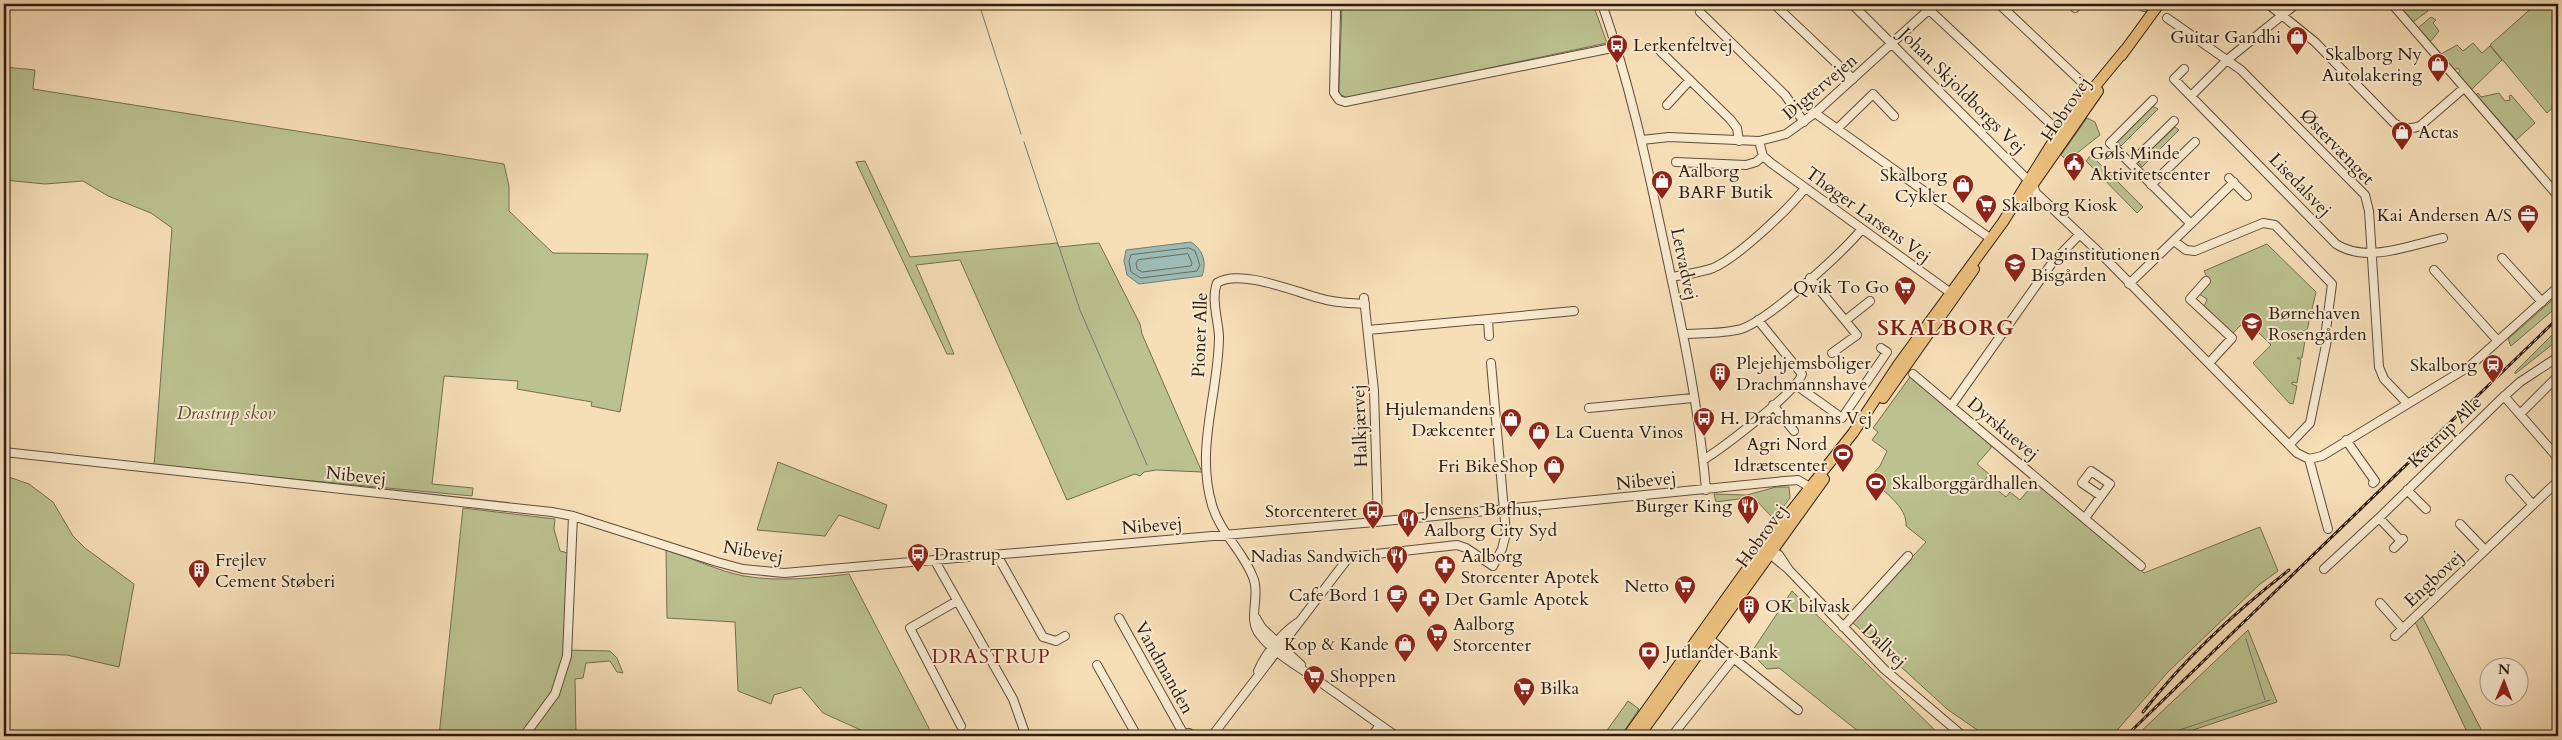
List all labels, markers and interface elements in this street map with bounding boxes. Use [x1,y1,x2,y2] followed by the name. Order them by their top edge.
[1891,20,2031,160] street label: Johan Skjoldborgs Vej
[2170,25,2281,50] place label: Guitar Gandhi
[2285,25,2309,56] shop icon: Guitar Gandhi
[1605,33,1629,64] bus stop icon: Lerkenfeltvej
[1633,33,1733,58] place label: Lerkenfeltvej
[2322,42,2423,88] place label: Skalborg Ny Autolakering
[1777,48,1863,126] street label: Digtervejen
[2426,52,2450,83] shop icon: Skalborg Ny Autolakering
[2035,72,2097,146] street label: Hobrovej
[2294,103,2380,191] street label: Østervænget
[2390,120,2414,151] shop icon: Actas
[2418,120,2459,145] place label: Actas
[2090,141,2210,187] place label: Gøls Minde Aktivitetscenter
[2263,147,2337,223] street label: Lisedalsvej
[2062,151,2086,182] public building icon: Gøls Minde Aktivitetscenter
[1678,159,1773,205] place label: Aalborg BARF Butik
[1800,161,1936,269] street label: Thøger Larsens Vej
[1880,163,1948,209] place label: Skalborg Cykler
[1650,169,1674,200] shop icon: Aalborg BARF Butik
[1951,173,1975,204] shop icon: Skalborg Cykler
[1974,193,1998,224] supermarket icon: Skalborg Kiosk
[2002,193,2118,218] place label: Skalborg Kiosk
[2377,203,2512,228] place label: Kai Andersen A/S
[2516,203,2540,234] office icon: Kai Andersen A/S
[1664,225,1704,303] street label: Letvadvej
[2031,242,2161,288] place label: Daginstitutionen Bisgården
[2003,252,2027,283] school or university icon: Daginstitutionen Bisgården
[1793,275,1889,300] place label: Qvik To Go
[1893,275,1917,306] supermarket icon: Qvik To Go
[1186,292,1214,378] street label: Pioner Alle
[2268,301,2368,347] place label: Børnehaven Rosengården
[2240,311,2264,342] school or university icon: Børnehaven Rosengården
[1877,313,2015,343] district label: SKALBORG
[1736,351,1871,397] place label: Plejehjemsboliger Drachmannshave
[2410,353,2478,378] place label: Skalborg
[2481,353,2505,384] station icon: Skalborg
[1708,361,1732,392] building icon: Plejehjemsboliger Drachmannshave
[1346,384,1374,468] street label: Halkjærvej
[2403,390,2487,474] street label: Kettrup Alle
[1962,392,2044,466] street label: Dyrskuevej
[1385,397,1495,443] place label: Hjulemandens Dækcenter
[177,401,276,426] park label: Drastrup skov
[1692,406,1716,437] bus stop icon: H. Drachmanns Vej
[1720,406,1872,431] place label: H. Drachmanns Vej
[1499,407,1523,438] shop icon: Hjulemandens Dækcenter
[1527,420,1551,451] shop icon: La Cuenta Vinos
[1555,420,1683,445] place label: La Cuenta Vinos
[1734,432,1827,478] place label: Agri Nord Idrætscenter
[1831,442,1855,473] sports icon: Agri Nord Idrætscenter
[1438,454,1538,479] place label: Fri BikeShop
[1542,454,1566,485] shop icon: Fri BikeShop
[325,460,387,492] street label: Nibevej
[1615,465,1677,497] street label: Nibevej
[1864,471,1888,502] sports icon: Skalborggårdhallen
[1892,471,2039,496] place label: Skalborggårdhallen
[1635,494,1733,519] place label: Burger King
[1736,494,1760,525] restaurant icon: Burger King
[1421,497,1557,543] place label: Jensens Bøfhus, Aalborg City Syd
[1265,499,1357,524] place label: Storcenteret
[1361,499,1385,530] bus stop icon: Storcenteret
[1730,499,1794,573] street label: Hobrovej
[1396,507,1420,538] restaurant icon: Jensens Bøfhus, Aalborg City Syd
[1121,511,1183,541] street label: Nibevej
[721,534,785,570] street label: Nibevej
[906,542,930,573] bus stop icon: Drastrup
[934,542,1001,567] place label: Drastrup
[1250,544,1381,569] place label: Nadias Sandwich
[1385,544,1409,575] restaurant icon: Nadias Sandwich
[1461,544,1600,590] place label: Aalborg Storcenter Apotek
[2399,545,2469,613] street label: Engbovej
[215,548,335,594] place label: Frejlev Cement Støberi
[1433,554,1457,585] pharmacy icon: Aalborg Storcenter Apotek
[187,558,211,589] building icon: Frejlev Cement Støberi
[1624,574,1669,599] place label: Netto
[1673,574,1697,605] supermarket icon: Netto
[1289,583,1381,608] place label: Cafe Bord 1
[1385,583,1409,614] cafe icon: Cafe Bord 1
[1417,587,1441,618] pharmacy icon: Det Gamle Apotek
[1445,587,1589,612] place label: Det Gamle Apotek
[1737,594,1761,625] building icon: OK bilvask
[1765,594,1851,619] place label: OK bilvask
[1453,612,1531,658] place label: Aalborg Storcenter
[1128,617,1200,719] street label: Vandmanden
[1856,618,1912,674] street label: Dallvej
[1425,622,1449,653] supermarket icon: Aalborg Storcenter
[1284,632,1389,657] place label: Kop & Kande
[1393,632,1417,663] shop icon: Kop & Kande
[1637,640,1661,671] bank icon: Jutlander Bank
[1662,640,1779,665] place label: Jutlander Bank
[931,643,1051,670] district label: DRASTRUP
[2480,658,2530,708] north arrow
[2498,660,2510,679] text: N
[1302,664,1326,695] supermarket icon: Shoppen
[1330,664,1397,689] place label: Shoppen
[1512,676,1536,707] supermarket icon: Bilka
[1540,676,1580,701] place label: Bilka

